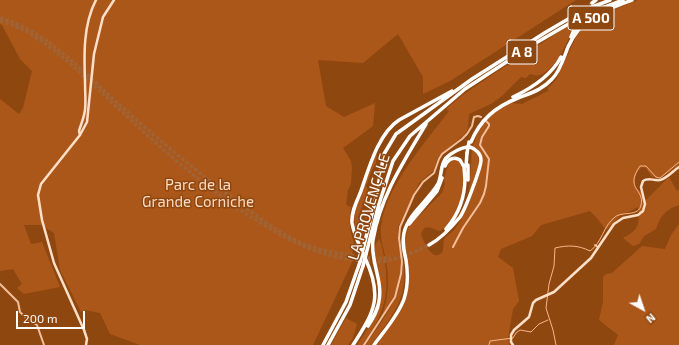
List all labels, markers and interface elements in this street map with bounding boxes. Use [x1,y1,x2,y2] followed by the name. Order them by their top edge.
[568,6,614,30] road number: A 500
[507,40,537,64] road number: A 8
[344,152,394,262] street label: LA PROVENÇALE
[142,176,254,211] park label: Parc de la Grande Corniche
[623,289,663,329] north arrow
[18,303,87,329] scale bar
[23,311,57,325] text: 200 m
[644,311,658,326] text: N

